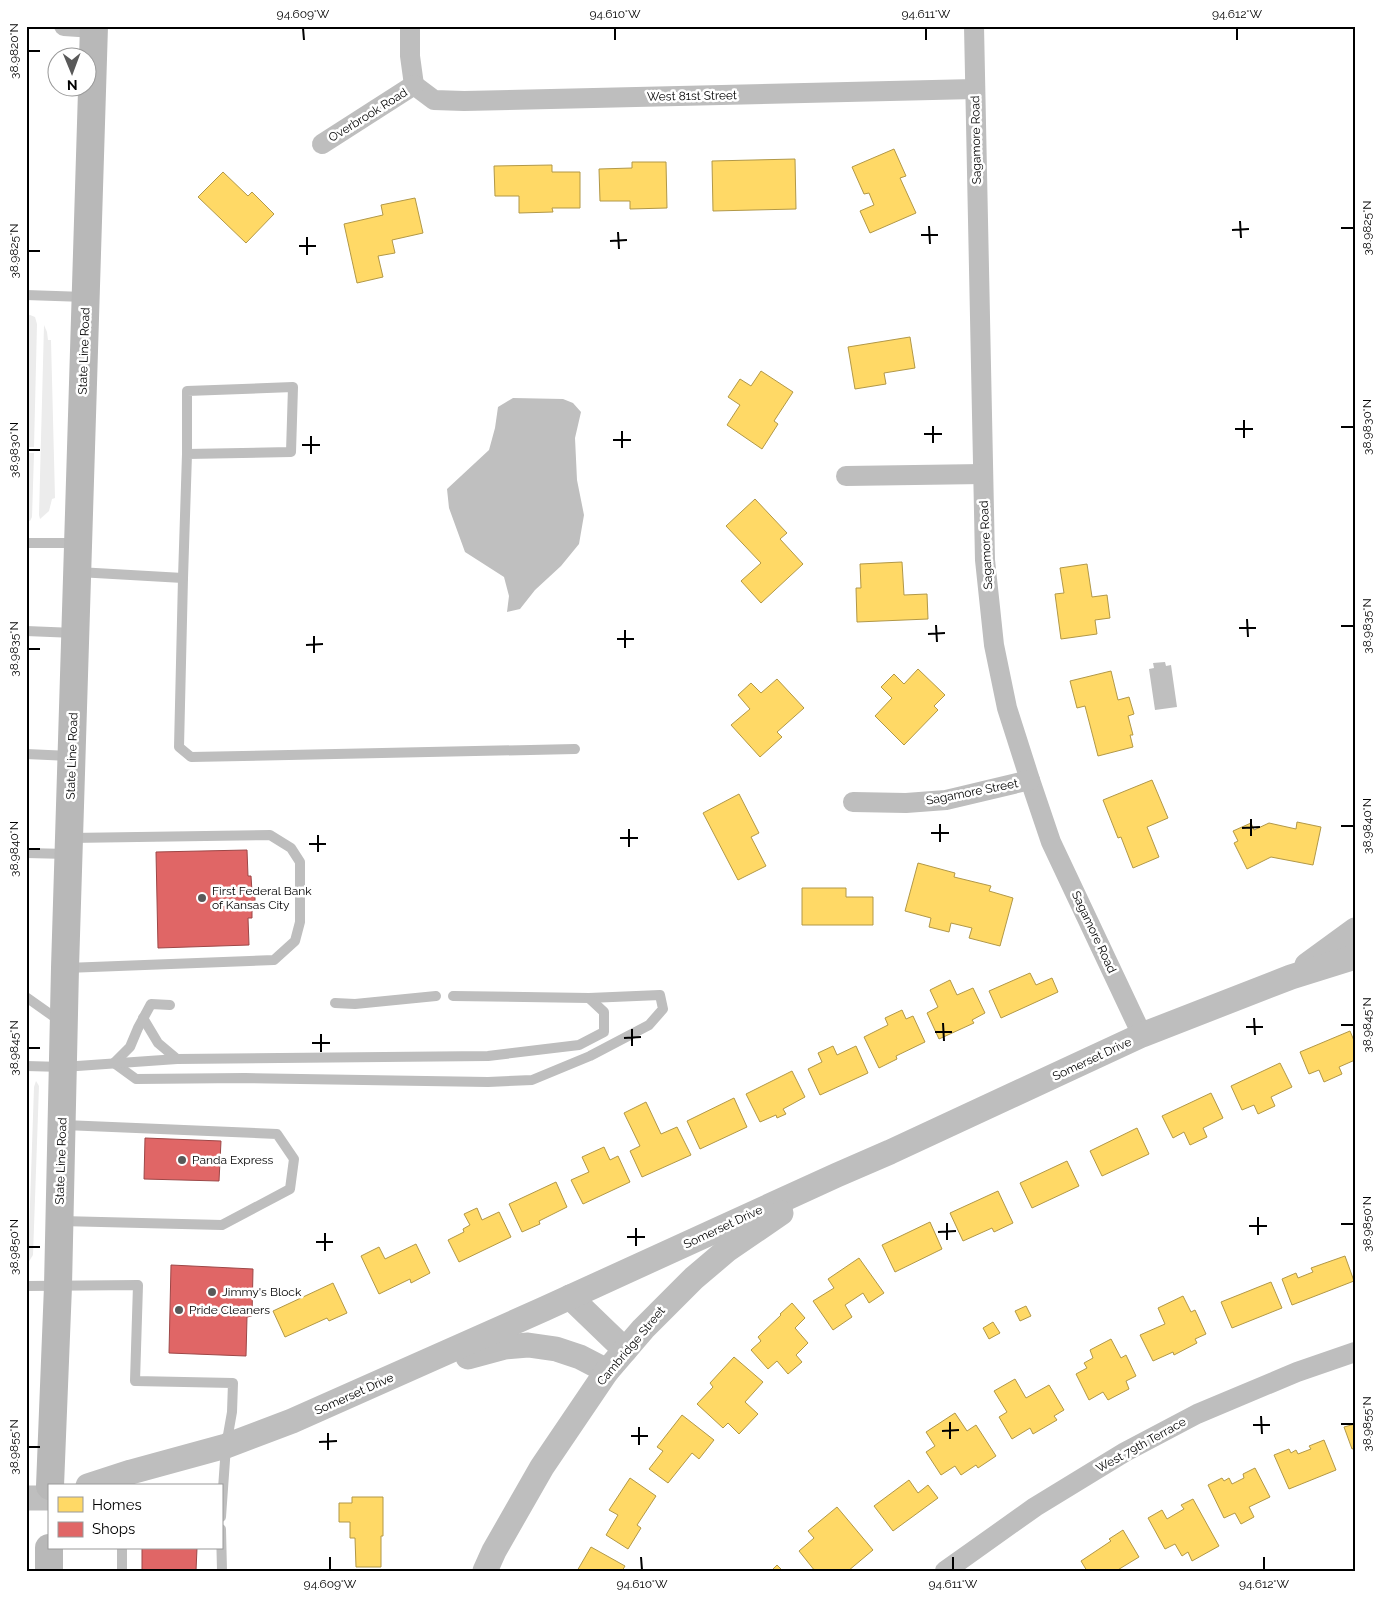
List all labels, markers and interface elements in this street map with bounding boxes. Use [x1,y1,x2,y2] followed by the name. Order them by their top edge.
[277,7,330,21] text: 94.609°W
[589,7,641,21] text: 94.610°W
[902,7,951,21] text: 94.611°W
[1212,7,1262,21] text: 94.612°W
[7,23,21,79] text: 38.9820°N
[48,48,98,98] north arrow
[67,77,78,93] text: N
[326,85,410,145] street label: Overbrook Road
[647,88,737,104] street label: West 81st Street
[968,95,984,185] street label: Sagamore Road
[1360,200,1374,256] text: 38.9825°N
[7,223,21,279] text: 38.9825°N
[75,307,93,395] street label: State Line Road
[1360,399,1374,455] text: 38.9830°N
[7,422,21,478] text: 38.9830°N
[977,500,995,590] street label: Sagamore Road
[1360,598,1374,654] text: 38.9835°N
[7,621,21,677] text: 38.9835°N
[63,712,81,800] street label: State Line Road
[925,776,1019,808] street label: Sagamore Street
[1360,798,1374,854] text: 38.9840°N
[7,821,21,877] text: 38.9840°N
[212,884,312,912] place label: First Federal Bank of Kansas City
[1069,889,1119,975] street label: Sagamore Road
[196,892,208,904] marker: First Federal Bank of Kansas City
[1360,997,1374,1053] text: 38.9845°N
[7,1020,21,1076] text: 38.9845°N
[1050,1035,1134,1083] street label: Somerset Drive
[52,1117,70,1205] street label: State Line Road
[192,1153,274,1167] place label: Panda Express
[176,1154,188,1166] marker: Panda Express
[1360,1196,1374,1252] text: 38.9850°N
[681,1203,765,1251] street label: Somerset Drive
[7,1219,21,1275] text: 38.9850°N
[222,1285,302,1299] place label: Jimmy's Block
[206,1286,218,1298] marker: Jimmy's Block
[189,1303,270,1317] place label: Pride Cleaners
[173,1304,185,1316] marker: Pride Cleaners
[594,1304,668,1388] street label: Cambridge Street
[312,1370,396,1418] street label: Somerset Drive
[1360,1396,1374,1452] text: 38.9855°N
[1094,1415,1188,1475] street label: West 79th Terrace
[7,1419,21,1475] text: 38.9855°N
[48,1484,222,1550] legend
[92,1496,142,1514] text: Homes
[92,1520,135,1538] text: Shops
[304,1577,357,1591] text: 94.609°W
[616,1577,668,1591] text: 94.610°W
[929,1577,978,1591] text: 94.611°W
[1239,1577,1289,1591] text: 94.612°W

